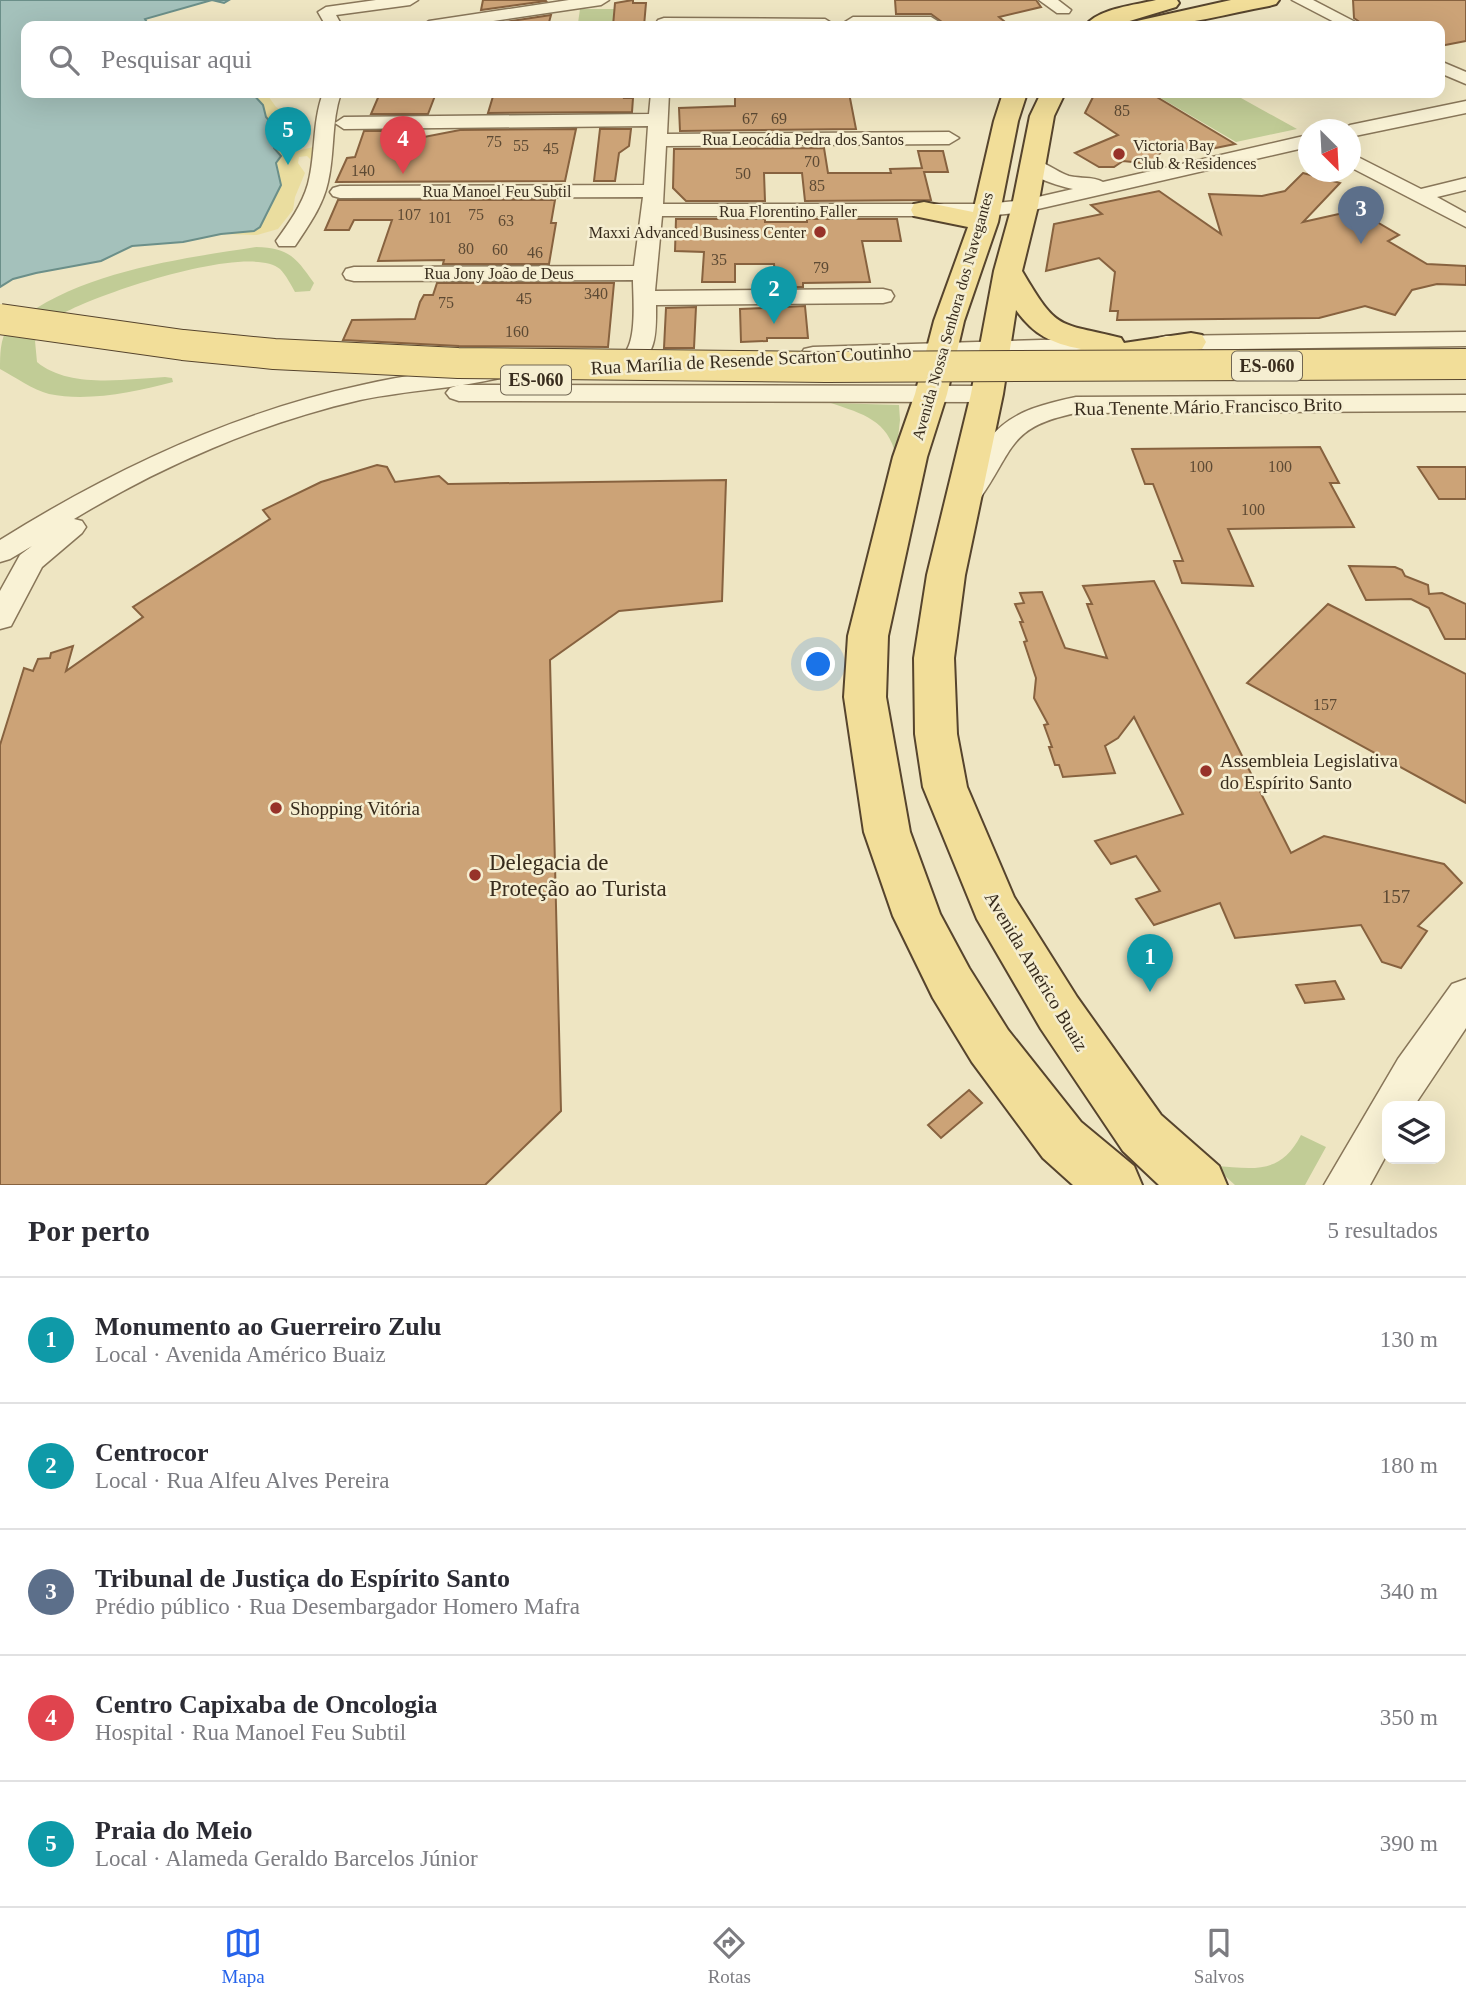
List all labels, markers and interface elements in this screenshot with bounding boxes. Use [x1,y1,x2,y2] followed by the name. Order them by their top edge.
[21,21,1445,98] search box
[45,41,83,79] icon: search
[101,45,252,74] text: Pesquisar aqui
[1114,102,1130,119] house number: 85
[265,107,311,165] pin: 5
[742,110,758,127] house number: 67
[771,110,787,127] house number: 69
[380,116,426,174] pin: 4
[1298,119,1361,182] north arrow
[702,131,904,148] street label: Rua Leocádia Pedra dos Santos
[486,133,502,150] house number: 75
[513,137,529,154] house number: 55
[1133,137,1257,172] place label: Victoria Bay Club & Residences
[543,140,559,157] house number: 45
[1111,146,1127,162] marker: Victoria Bay Club & Residences
[804,153,820,170] house number: 70
[351,162,375,179] house number: 140
[735,165,751,182] house number: 50
[809,177,825,194] house number: 85
[423,183,572,200] street label: Rua Manoel Feu Subtil
[1338,186,1384,244] pin: 3
[909,190,997,442] street label: Avenida Nossa Senhora dos Navegantes
[719,203,858,220] street label: Rua Florentino Faller
[397,206,421,223] house number: 107
[468,206,484,223] house number: 75
[428,209,452,226] house number: 101
[498,212,514,229] house number: 63
[589,224,807,241] place label: Maxxi Advanced Business Center
[812,224,828,240] marker: Maxxi Advanced Business Center
[458,240,474,257] house number: 80
[492,241,508,258] house number: 60
[527,244,543,261] house number: 46
[711,251,727,268] house number: 35
[813,259,829,276] house number: 79
[424,265,574,283] street label: Rua Jony João de Deus
[751,266,797,324] pin: 2
[584,285,608,302] house number: 340
[516,290,532,307] house number: 45
[438,294,454,311] house number: 75
[505,323,529,340] house number: 160
[590,341,912,378] street label: Rua Marília de Resende Scarton Coutinho
[1232,352,1302,380] road number: ES-060
[501,366,571,394] road number: ES-060
[1074,394,1342,419] street label: Rua Tenente Mário Francisco Brito
[1189,458,1213,475] house number: 100
[1268,458,1292,475] house number: 100
[1241,501,1265,518] house number: 100
[801,647,835,681] your location
[1313,696,1337,713] house number: 157
[1220,750,1398,793] place label: Assembleia Legislativa do Espírito Santo
[1198,763,1214,779] marker: Assembleia Legislativa do Espírito Santo
[290,798,420,819] place label: Shopping Vitória
[268,800,284,816] marker: Shopping Vitória
[489,850,667,901] place label: Delegacia de Proteção ao Turista
[467,867,483,883] marker: Delegacia de Proteção ao Turista
[1382,886,1410,907] house number: 157
[981,888,1092,1055] street label: Avenida Américo Buaiz
[1127,934,1173,992] pin: 1
[1382,1101,1445,1164] map controls
[1382,1101,1445,1164] button: layers
[28,1214,150,1247] text: Por perto
[1327,1218,1438,1243] text: 5 resultados
[95,1312,441,1341] text: Monumento ao Guerreiro Zulu
[45,1327,57,1352] text: 1
[1380,1327,1438,1352] text: 130 m
[95,1342,386,1367] text: Local · Avenida Américo Buaiz
[95,1438,209,1467] text: Centrocor
[45,1453,57,1478] text: 2
[1380,1453,1438,1478] text: 180 m
[95,1468,389,1493] text: Local · Rua Alfeu Alves Pereira
[95,1564,510,1593] text: Tribunal de Justiça do Espírito Santo
[45,1579,57,1604] text: 3
[1380,1579,1438,1604] text: 340 m
[95,1594,580,1619] text: Prédio público · Rua Desembargador Homero Mafra
[95,1690,438,1719] text: Centro Capixaba de Oncologia
[45,1705,57,1730] text: 4
[1380,1705,1438,1730] text: 350 m
[95,1720,406,1745] text: Hospital · Rua Manoel Feu Subtil
[95,1816,252,1845] text: Praia do Meio
[45,1831,57,1856] text: 5
[1380,1831,1438,1856] text: 390 m
[95,1846,478,1871] text: Local · Alameda Geraldo Barcelos Júnior
[221,1924,265,1988] tab: Mapa
[708,1924,751,1988] tab: Rotas
[1194,1924,1245,1988] tab: Salvos

